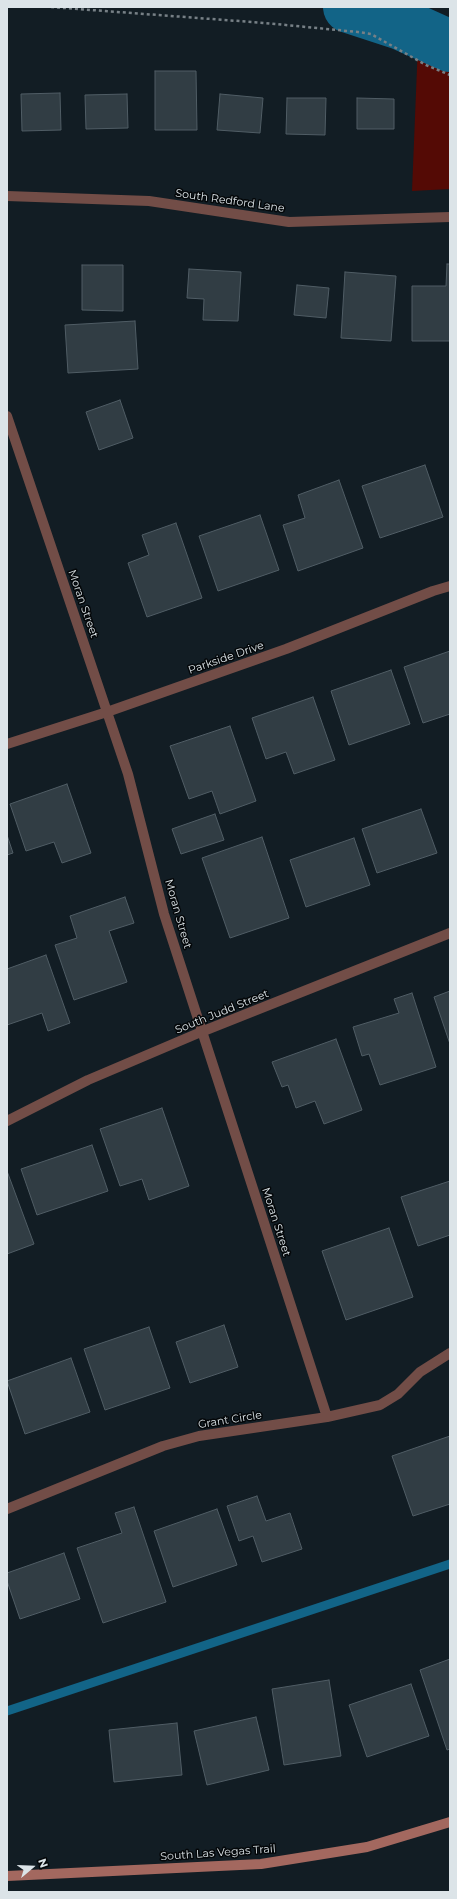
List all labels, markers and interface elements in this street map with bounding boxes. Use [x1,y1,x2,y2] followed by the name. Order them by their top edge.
[175,187,285,215] street label: South Redford Lane
[65,568,101,640] street label: Moran Street
[186,639,266,677] street label: Parkside Drive
[162,878,194,950] street label: Moran Street
[173,987,271,1037] street label: South Judd Street
[259,1186,293,1258] street label: Moran Street
[197,1408,263,1432] street label: Grant Circle
[160,1842,276,1864] street label: South Las Vegas Trail
[12,1847,52,1887] north arrow
[35,1857,51,1870] text: N

